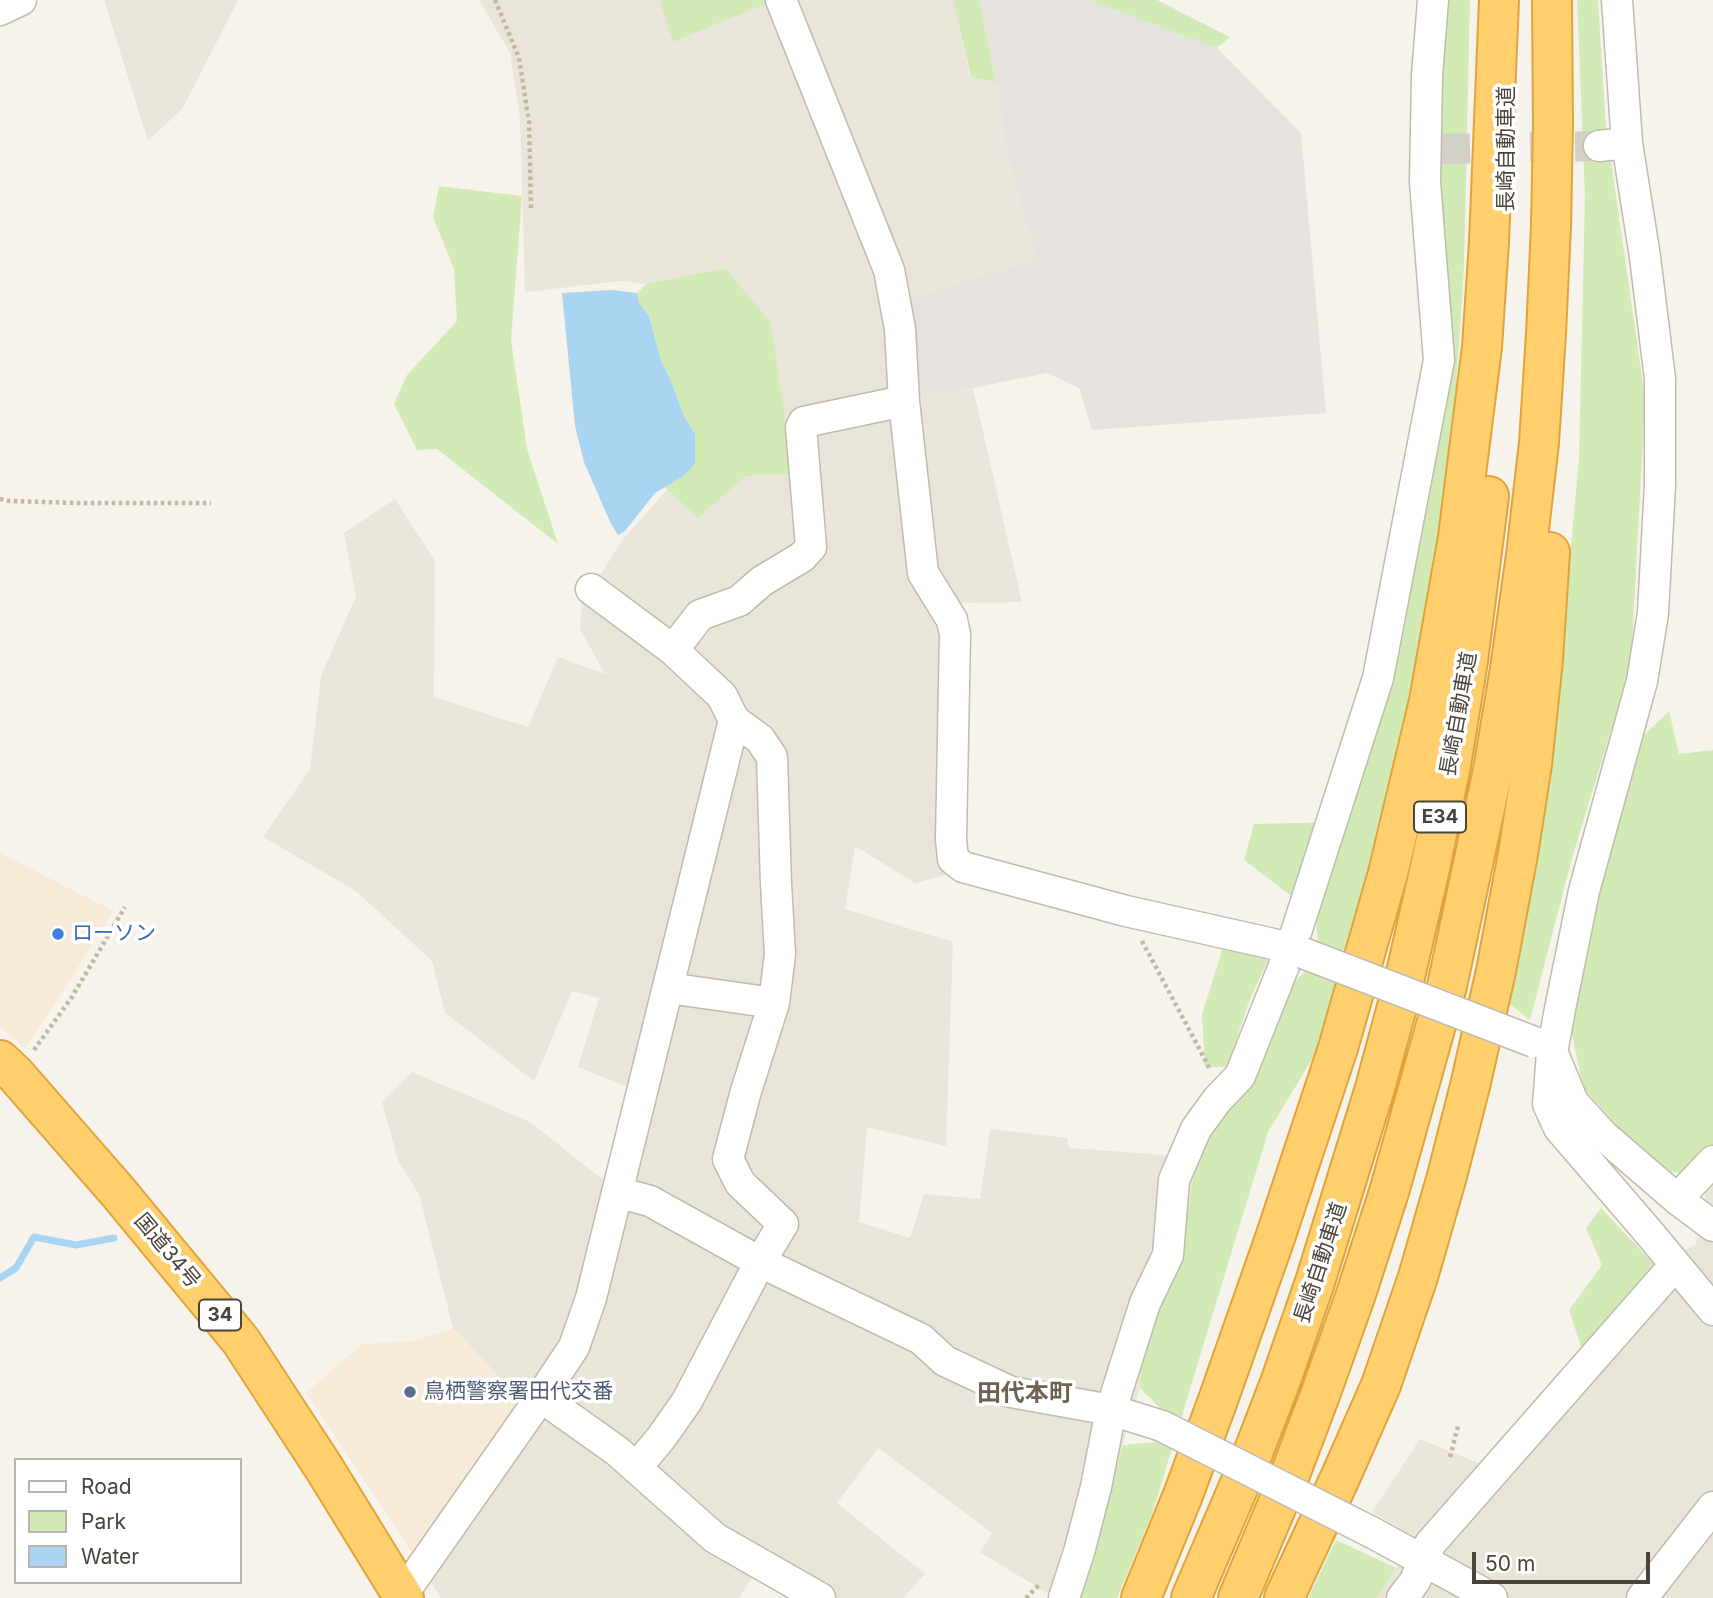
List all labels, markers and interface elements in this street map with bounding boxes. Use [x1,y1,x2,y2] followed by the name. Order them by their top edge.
[1494,86,1520,212] street label: 長崎自動車道
[1436,650,1482,778] street label: 長崎自動車道
[1414,802,1466,832] road number: E34
[72,921,156,947] place label: ローソン
[50,926,66,942] marker: ローソン
[1290,1199,1352,1327] street label: 長崎自動車道
[129,1209,205,1293] street label: 国道34号
[199,1300,241,1330] road number: 34
[424,1379,613,1405] place label: 鳥栖警察署田代交番
[977,1380,1073,1408] district label: 田代本町
[402,1384,418,1400] marker: 鳥栖警察署田代交番
[14,1458,242,1584] legend
[81,1474,132,1499] text: Road
[81,1509,126,1534] text: Park
[1475,1538,1654,1582] scale bar
[81,1544,139,1569] text: Water
[1485,1551,1535,1576] text: 50 m

